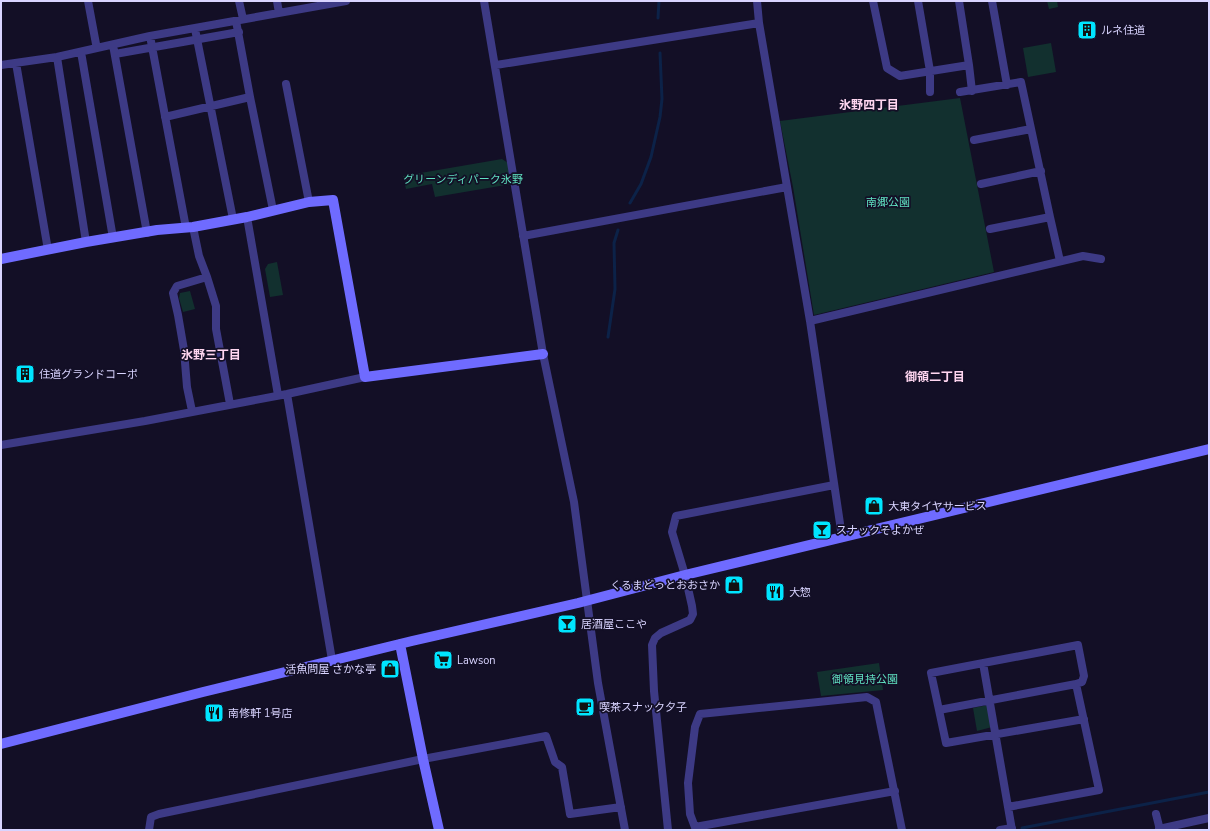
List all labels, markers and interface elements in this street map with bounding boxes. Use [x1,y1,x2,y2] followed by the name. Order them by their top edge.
[1076,19,1098,41] building icon: ルネ住道
[1101,23,1145,38] place label: ルネ住道
[839,97,899,113] district label: 氷野四丁目
[403,172,523,187] park label: グリーンディパーク氷野
[866,195,910,210] park label: 南郷公園
[181,347,241,363] district label: 氷野三丁目
[14,363,36,385] building icon: 住道グランドコーポ
[39,367,138,382] place label: 住道グランドコーポ
[905,369,965,385] district label: 御領二丁目
[863,495,885,517] shop icon: 大東タイヤサービス
[888,499,987,514] place label: 大東タイヤサービス
[811,519,833,541] bar icon: スナックそよかぜ
[836,523,924,538] place label: スナックそよかぜ
[723,574,745,596] shop icon: くるまどっとおおさか
[610,578,720,593] place label: くるまどっとおおさか
[764,581,786,603] restaurant icon: 大惣
[789,585,811,600] place label: 大惣
[556,613,578,635] bar icon: 居酒屋ここや
[581,617,647,632] place label: 居酒屋ここや
[432,649,454,671] supermarket icon: Lawson
[457,653,496,668] place label: Lawson
[379,658,401,680] shop icon: 活魚問屋 さかな亭
[285,662,376,677] place label: 活魚問屋 さかな亭
[831,672,898,687] park label: 御領見持公園
[574,696,596,718] cafe icon: 喫茶スナック夕子
[599,700,687,715] place label: 喫茶スナック夕子
[203,702,225,724] restaurant icon: 南修軒 1号店
[228,706,292,721] place label: 南修軒 1号店

